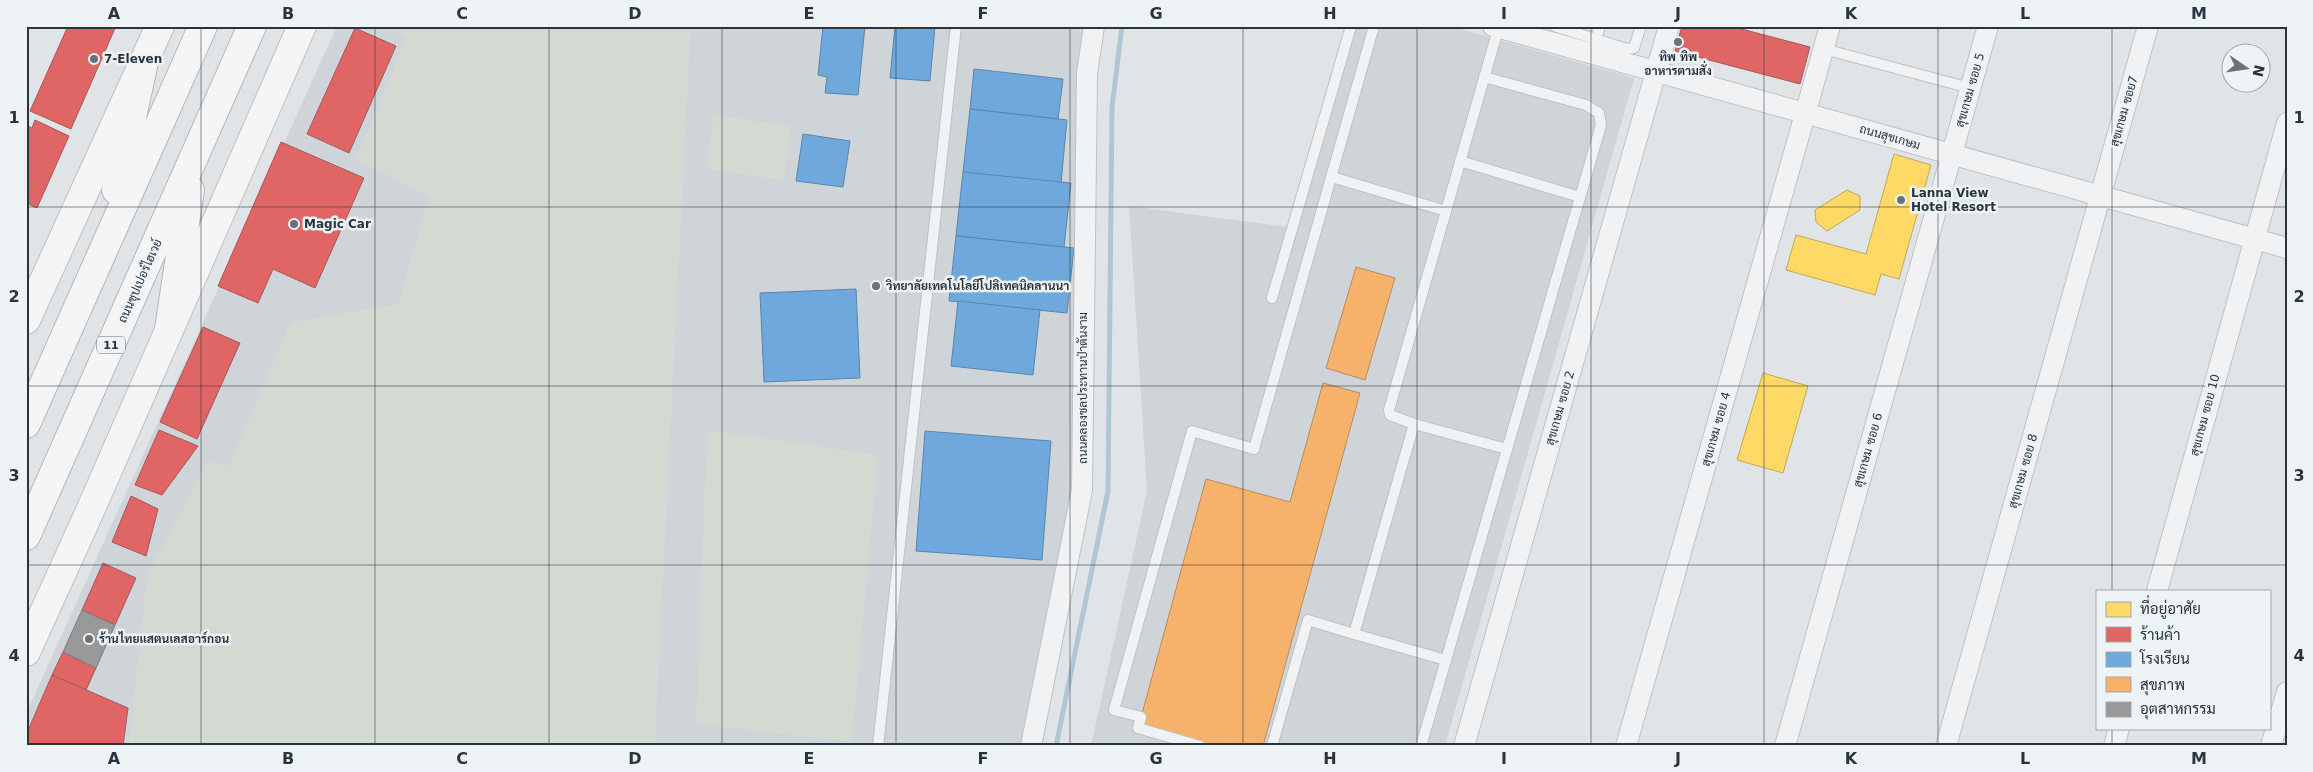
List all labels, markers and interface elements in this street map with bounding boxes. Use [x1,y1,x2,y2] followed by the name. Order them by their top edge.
[108,4,121,23] text: A
[282,4,294,23] text: B
[456,4,468,23] text: C
[628,4,642,23] text: D
[804,4,814,23] text: E
[978,4,988,23] text: F
[1149,4,1163,23] text: G
[1323,4,1337,23] text: H
[1501,4,1507,23] text: I
[1674,4,1681,23] text: J
[1845,4,1858,23] text: K
[2020,4,2030,23] text: L
[2191,4,2207,23] text: M
[1672,36,1684,48] marker: ทิพ ทิพ อาหารตามสั่ง
[2220,42,2270,92] north arrow
[1644,50,1712,78] place label: ทิพ ทิพ อาหารตามสั่ง
[1953,51,1989,129] street label: สุขเกษม ซอย 5
[104,52,162,66] place label: 7-Eleven
[88,53,100,65] marker: 7-Eleven
[2250,63,2268,78] text: N
[2107,74,2143,149] street label: สุขเกษม ซอย7
[8,108,20,127] text: 1
[2293,108,2305,127] text: 1
[1857,122,1922,154] street label: ถนนสุขเกษม
[1911,186,1996,214] place label: Lanna View Hotel Resort
[1895,194,1907,206] marker: Lanna View Hotel Resort
[304,217,371,231] place label: Magic Car
[288,218,300,230] marker: Magic Car
[114,237,167,326] street label: ถนนซุปเปอร์ไฮเวย์
[885,278,1069,293] place label: วิทยาลัยเทคโนโลยีโปลิเทคนิคลานนา
[870,280,882,292] marker: วิทยาลัยเทคโนโลยีโปลิเทคนิคลานนา
[8,287,20,306] text: 2
[2293,287,2305,306] text: 2
[1076,312,1090,464] street label: ถนนคลองชลประทานป่าตันงาม
[97,336,125,354] road number: 11
[1543,369,1579,447] street label: สุขเกษม ซอย 2
[2187,372,2225,458] street label: สุขเกษม ซอย 10
[1699,390,1735,468] street label: สุขเกษม ซอย 4
[1851,411,1887,489] street label: สุขเกษม ซอย 6
[2006,432,2042,510] street label: สุขเกษม ซอย 8
[8,466,20,485] text: 3
[2293,466,2305,485] text: 3
[2096,590,2270,730] legend
[2140,594,2201,619] text: ที่อยู่อาศัย
[2140,625,2180,644] text: ร้านค้า
[99,631,229,646] place label: ร้านไทยแสตนเลสอาร์กอน
[83,633,95,645] marker: ร้านไทยแสตนเลสอาร์กอน
[8,646,20,665] text: 4
[2293,646,2305,665] text: 4
[2139,649,2190,668] text: โรงเรียน
[2140,676,2185,696] text: สุขภาพ
[2140,700,2216,720] text: อุตสาหกรรม
[108,749,121,768] text: A
[282,749,294,768] text: B
[456,749,468,768] text: C
[628,749,642,768] text: D
[804,749,814,768] text: E
[978,749,988,768] text: F
[1149,749,1163,768] text: G
[1323,749,1337,768] text: H
[1501,749,1507,768] text: I
[1674,749,1681,768] text: J
[1845,749,1858,768] text: K
[2020,749,2030,768] text: L
[2191,749,2207,768] text: M

